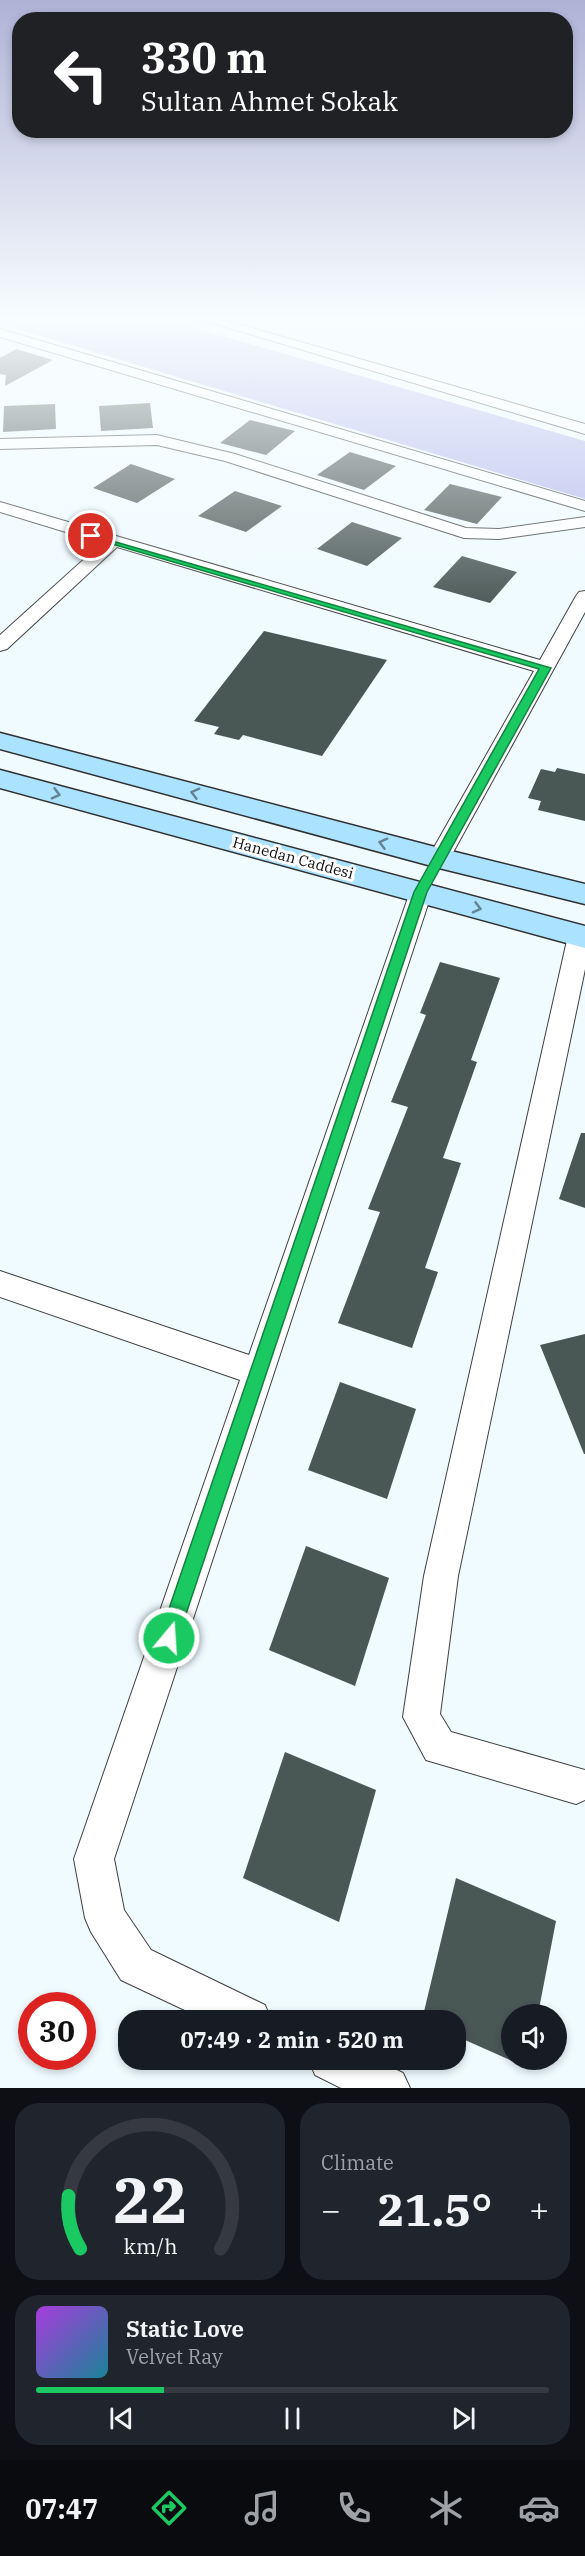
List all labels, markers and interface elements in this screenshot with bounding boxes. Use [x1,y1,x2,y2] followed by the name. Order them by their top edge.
[141,30,267,85] text: 330 m
[42,36,120,114] icon: left
[141,83,398,118] text: Sultan Ahmet Sokak
[65,510,116,561] pin
[74,519,107,552] icon: arrive
[51,787,61,799] one-way arrow
[190,788,200,800] one-way arrow
[231,832,356,883] street label: Hanedan Caddesi
[378,838,388,851] one-way arrow
[472,900,482,913] one-way arrow
[137,1606,201,1670] position arrow
[18,1992,96,2070] speed limit sign: 30
[501,2004,567,2070] map controls
[501,2004,567,2070] button: sound
[180,2025,404,2054] text: 07:49 · 2 min · 520 m
[321,2149,394,2176] text: Climate
[113,2159,187,2240] text: 22
[378,2180,492,2238] text: 21.5°
[321,2188,341,2231] text: −
[529,2188,549,2231] text: +
[123,2232,177,2260] text: km/h
[126,2314,244,2343] text: Static Love
[126,2343,223,2370] text: Velvet Ray
[105,2402,138,2435] icon: previous
[276,2402,309,2435] icon: pause
[447,2402,480,2435] icon: next
[148,2487,190,2529] icon: directions
[241,2487,283,2529] icon: music
[333,2487,375,2529] icon: phone
[425,2487,467,2529] icon: climate
[518,2487,560,2529] icon: car
[25,2491,98,2526] text: 07:47

